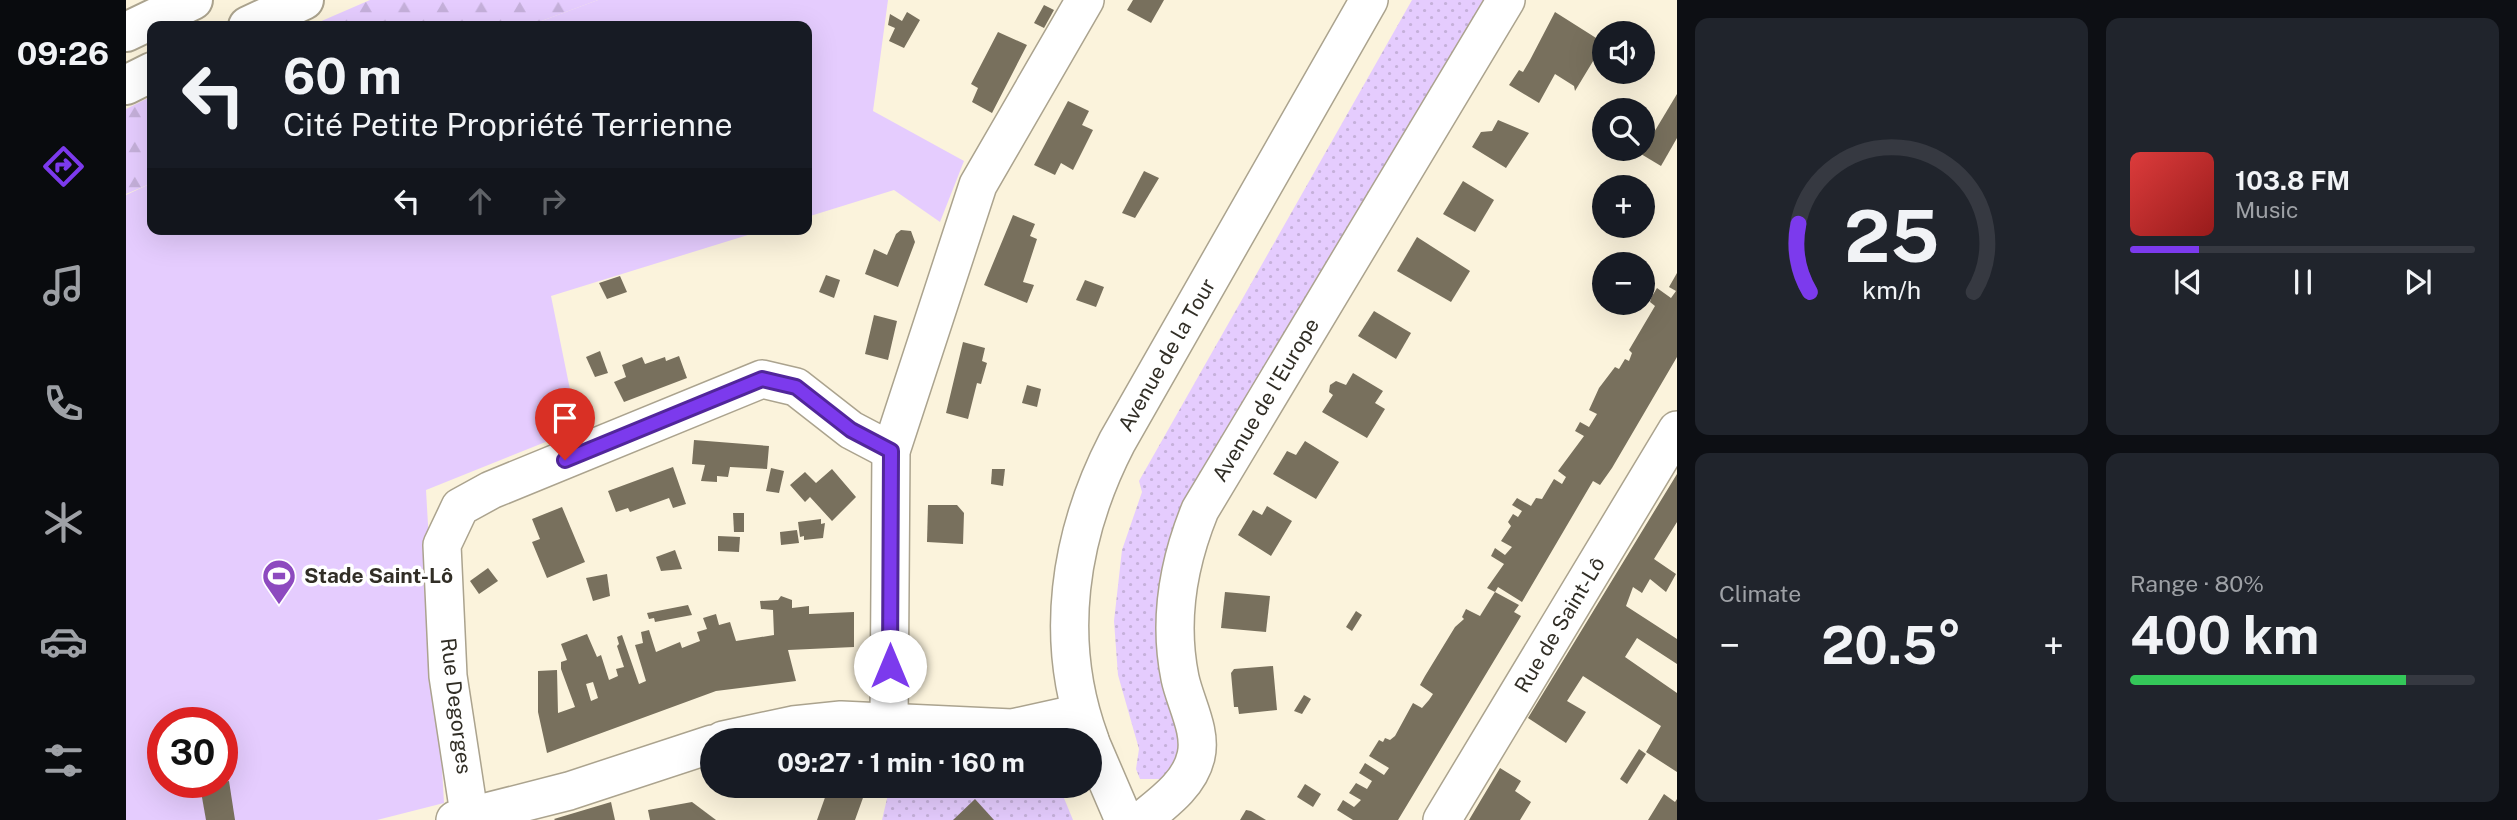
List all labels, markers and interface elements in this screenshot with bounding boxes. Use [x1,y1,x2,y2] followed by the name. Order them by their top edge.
[1592,21,1655,315] map controls
[1592,21,1655,84] button: sound
[17,35,109,72] text: 09:26
[283,47,402,105] text: 60 m
[168,49,259,140] icon: left
[1592,98,1655,161] button: search
[283,106,733,143] text: Cité Petite Propriété Terrienne
[39,142,88,191] icon: directions
[2235,165,2350,196] text: 103.8 FM
[1592,175,1655,238] button: +
[388,182,426,220] icon: left
[461,182,499,220] icon: ahead
[534,182,572,220] icon: right
[1844,194,1939,279] text: 25
[2235,196,2299,223] text: Music
[1592,252,1655,315] button: −
[39,261,88,310] icon: music
[2169,263,2207,301] icon: previous
[2284,263,2322,301] icon: pause
[2399,263,2437,301] icon: next
[1113,274,1221,436] street label: Avenue de la Tour
[1862,275,1921,305] text: km/h
[1207,313,1324,486] street label: Avenue de l'Europe
[39,379,88,428] icon: phone
[535,388,595,460] pin
[546,399,584,437] icon: arrive
[39,498,88,547] icon: climate
[1509,552,1610,697] street label: Rue de Saint-Lô
[260,557,298,606] sports icon: Stade Saint-Lô
[304,563,453,588] place label: Stade Saint-Lô
[2130,570,2264,597] text: Range · 80%
[1719,580,1801,607] text: Climate
[2130,605,2319,666] text: 400 km
[1821,615,1962,676] text: 20.5°
[39,617,88,666] icon: car
[1719,623,1740,668] text: −
[2043,623,2064,668] text: +
[853,629,927,703] position arrow
[436,636,477,776] street label: Rue Degorges
[147,707,238,798] speed limit sign: 30
[39,736,88,785] icon: filters
[777,747,1025,778] text: 09:27 · 1 min · 160 m

